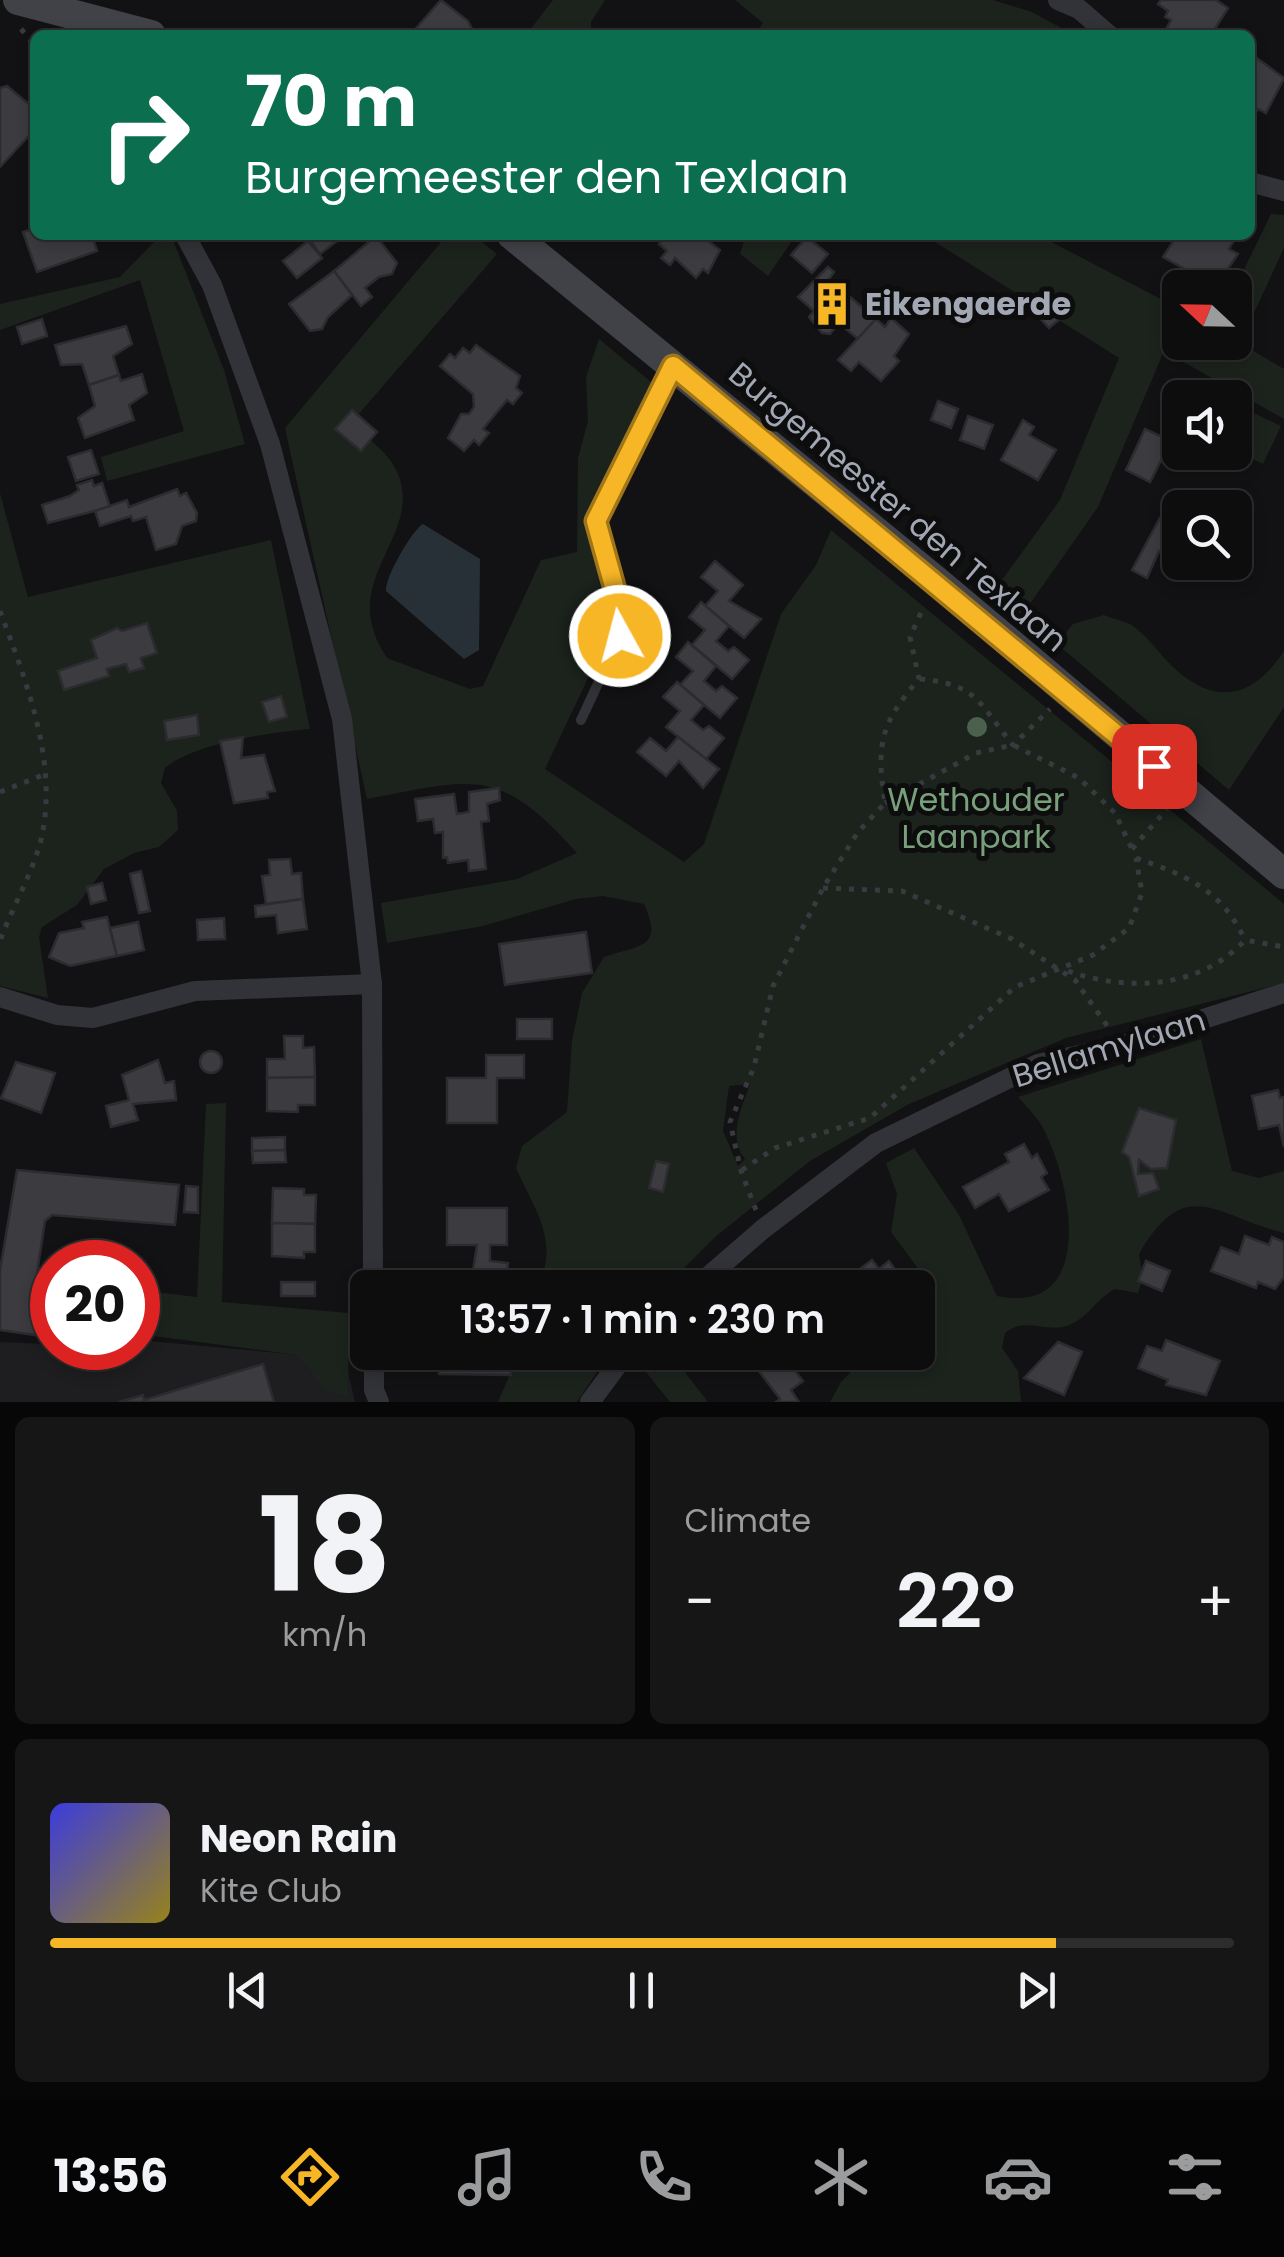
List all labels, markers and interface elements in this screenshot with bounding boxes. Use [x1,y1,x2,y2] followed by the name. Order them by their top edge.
[245,52,417,151] text: 70 m
[80,70,210,200] icon: right
[245,146,849,209] text: Burgemeester den Texlaan
[1162,270,1252,360] north arrow
[1162,270,1252,580] map controls
[808,280,856,328] building icon: Eikengaerde
[865,281,1071,326] place label: Eikengaerde
[719,351,1077,662] street label: Burgemeester den Texlaan
[1162,380,1252,470] button: sound
[1162,490,1252,580] button: search
[568,584,672,688] position arrow
[1112,724,1197,809] pin
[1127,739,1182,794] icon: arrive
[887,777,1065,859] park label: Wethouder Laanpark
[1007,997,1211,1098] street label: Bellamylaan
[30,1240,160,1370] speed limit sign: 20
[460,1293,825,1346] text: 13:57 · 1 min · 230 m
[258,1454,391,1637] text: 18
[685,1498,811,1543] text: Climate
[896,1549,1015,1654] text: 22°
[685,1563,715,1640] text: −
[1196,1563,1234,1640] text: +
[282,1612,367,1657] text: km/h
[200,1812,397,1865] text: Neon Rain
[200,1868,342,1913] text: Kite Club
[220,1963,275,2018] icon: previous
[614,1963,669,2018] icon: pause
[1009,1963,1064,2018] icon: next
[275,2142,345,2212] icon: directions
[452,2142,522,2212] icon: music
[629,2142,699,2212] icon: phone
[806,2142,876,2212] icon: climate
[983,2142,1053,2212] icon: car
[1160,2142,1230,2212] icon: filters
[54,2145,168,2208] text: 13:56

